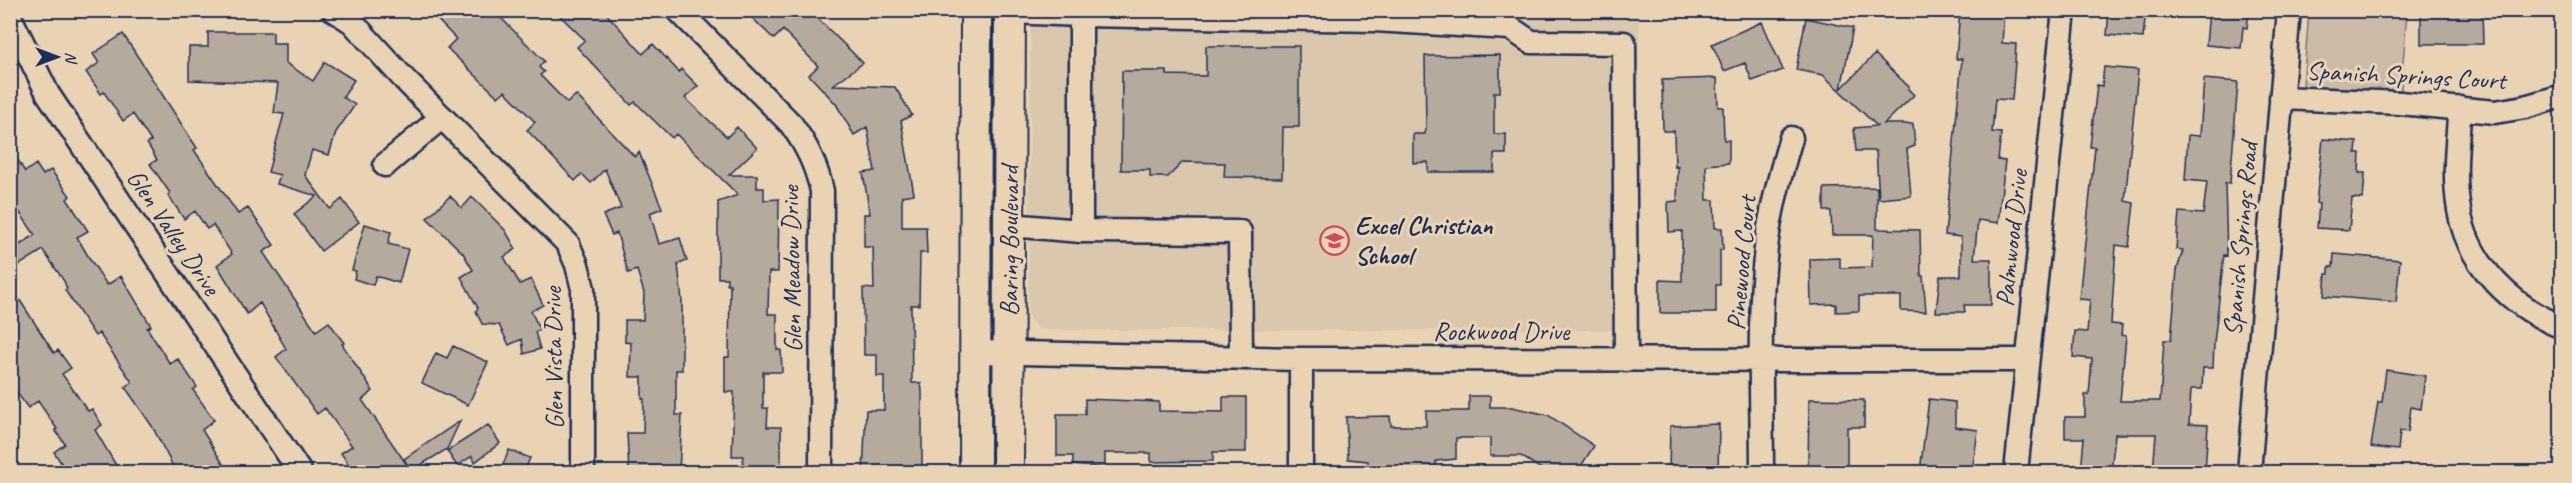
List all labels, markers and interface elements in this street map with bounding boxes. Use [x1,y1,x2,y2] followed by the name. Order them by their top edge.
[27,27,87,87] north arrow
[61,52,81,65] text: N
[2306,54,2509,97] street label: Spanish Springs Court
[2216,137,2266,337] street label: Spanish Springs Road
[993,162,1026,316] street label: Baring Boulevard
[119,163,229,303] street label: Glen Valley Drive
[1988,167,2035,308] street label: Palmwood Drive
[774,184,809,353] street label: Glen Meadow Drive
[1719,192,1764,332] street label: Pinewood Court
[1355,209,1494,272] place label: Excel Christian School
[1318,224,1350,256] school or university icon: Excel Christian School
[536,285,571,429] street label: Glen Vista Drive
[1433,315,1571,348] street label: Rockwood Drive

